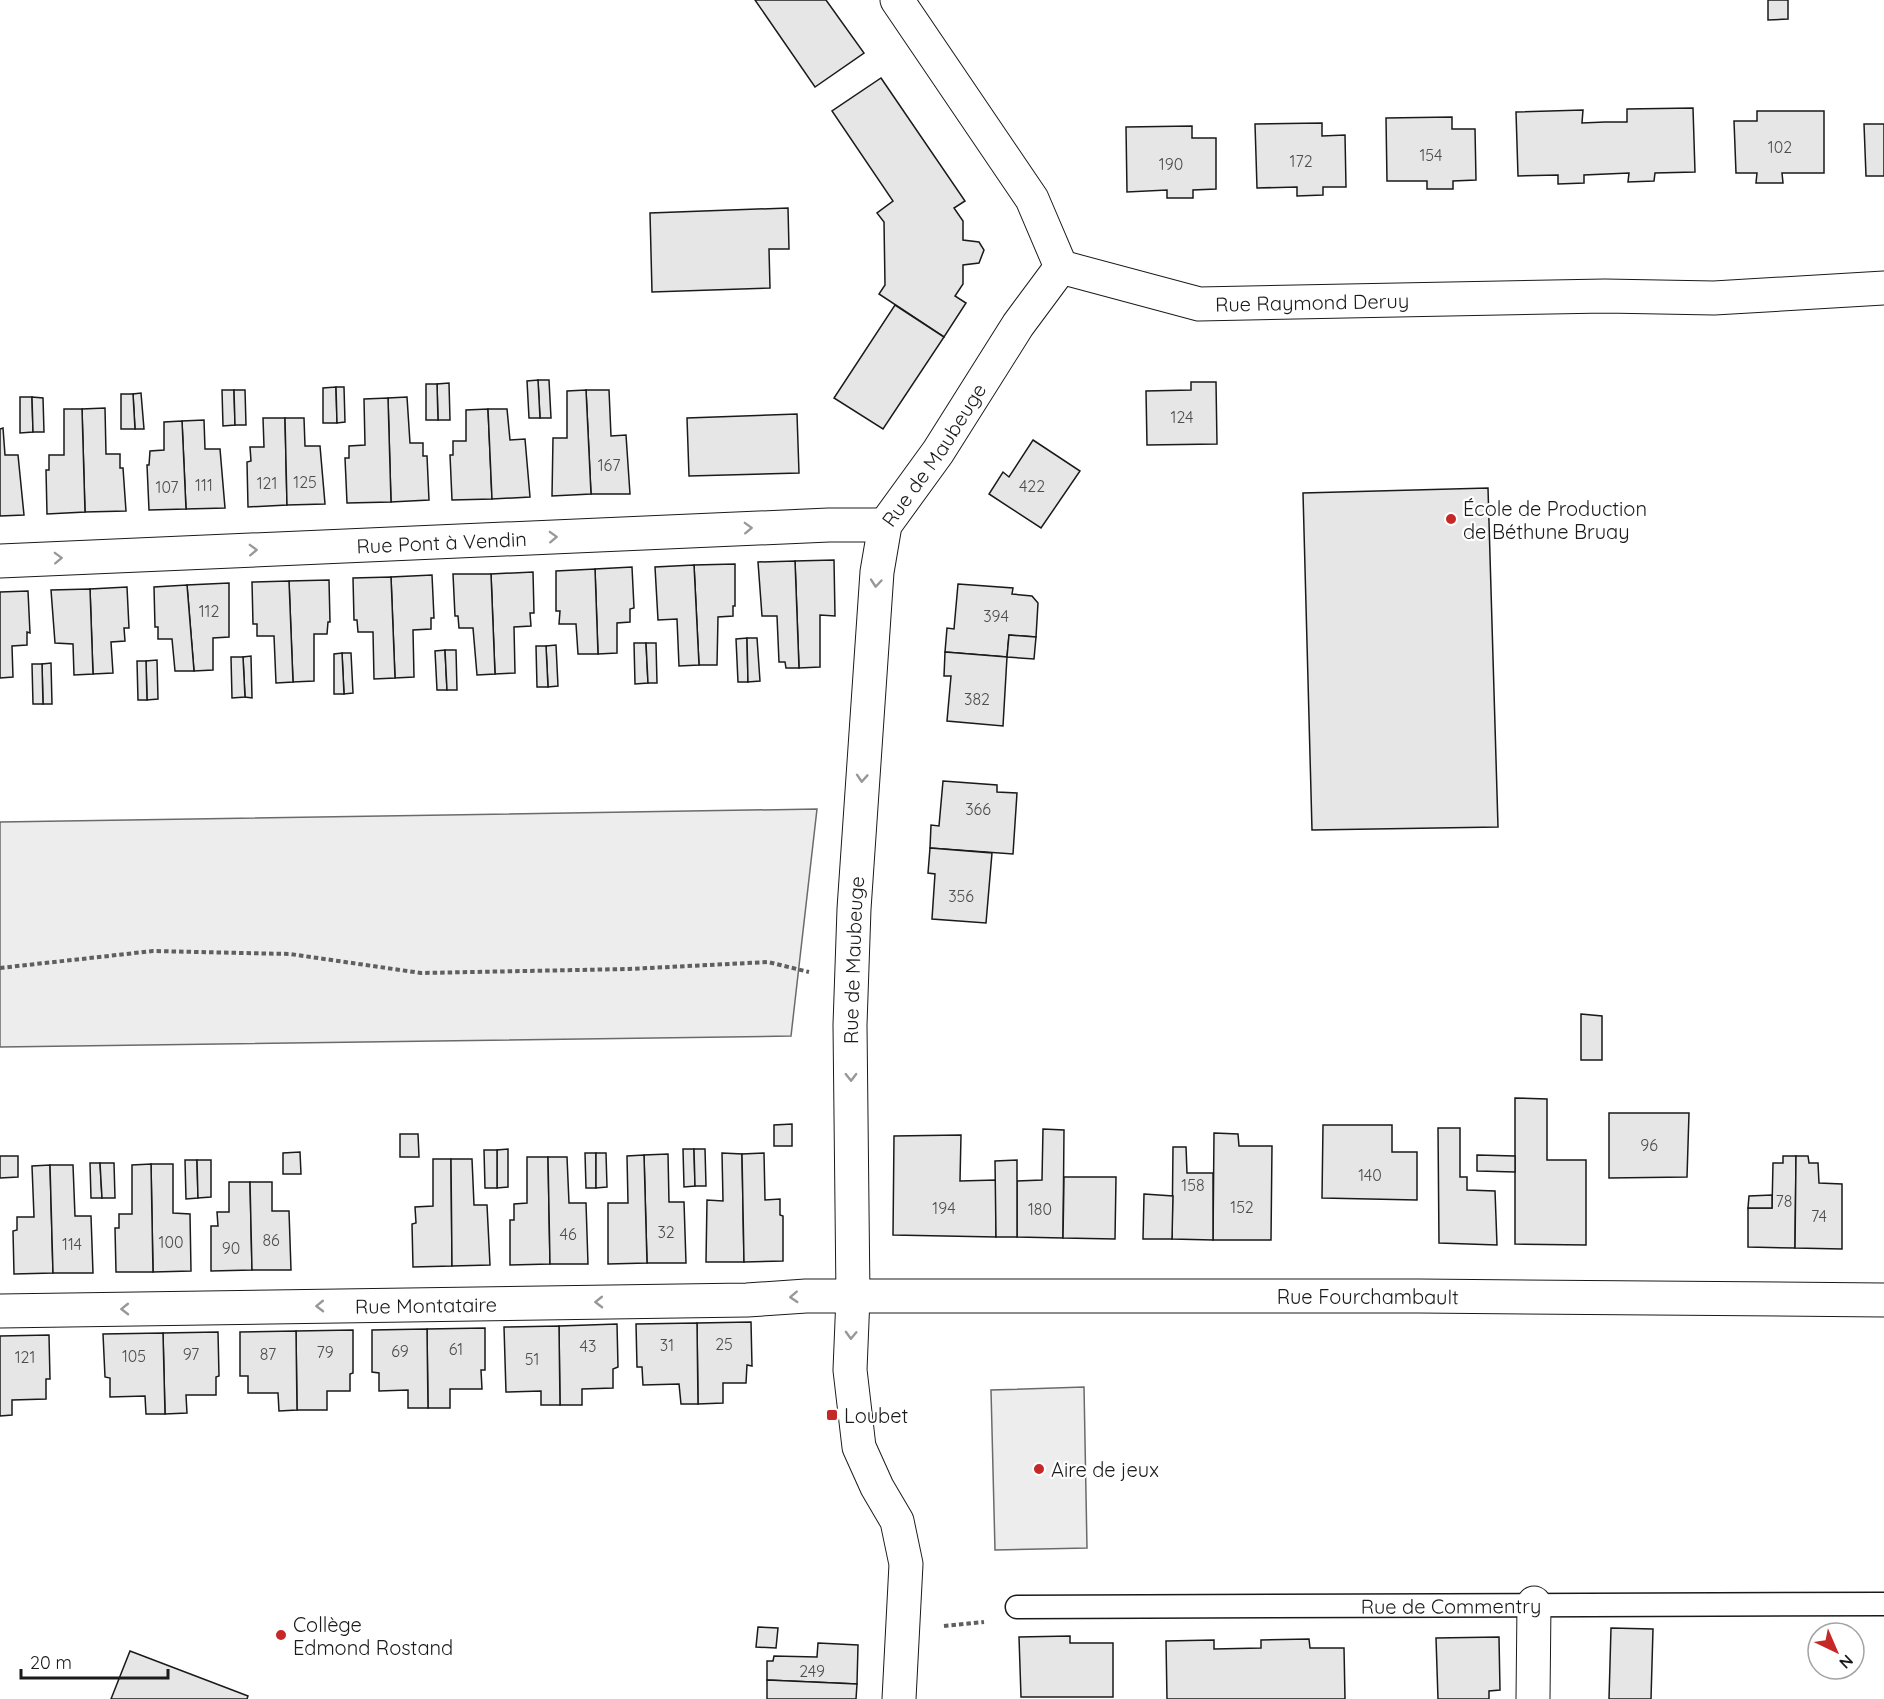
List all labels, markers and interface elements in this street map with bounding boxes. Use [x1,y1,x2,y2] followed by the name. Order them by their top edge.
[1768,137,1792,157] house number: 102
[1419,145,1443,165] house number: 154
[1290,151,1313,171] house number: 172
[1159,154,1183,174] house number: 190
[1215,287,1409,316] street label: Rue Raymond Deruy
[876,378,991,531] street label: Rue de Maubeuge
[1171,407,1193,427] house number: 124
[598,455,620,475] house number: 167
[293,472,317,492] house number: 125
[257,473,277,493] house number: 121
[195,475,213,495] house number: 111
[1019,476,1045,496] house number: 422
[156,477,178,497] house number: 107
[1463,496,1647,544] place label: École de Production de Béthune Bruay
[1444,512,1458,526] marker: École de Production de Béthune Bruay
[743,522,752,535] one-way arrow
[356,526,527,558] street label: Rue Pont à Vendin
[548,530,557,543] one-way arrow
[249,543,258,556] one-way arrow
[54,552,63,565] one-way arrow
[870,578,883,588] one-way arrow
[199,601,219,621] house number: 112
[983,606,1009,626] house number: 394
[964,689,990,709] house number: 382
[856,773,869,782] one-way arrow
[965,799,991,819] house number: 366
[837,875,869,1044] street label: Rue de Maubeuge
[948,886,974,906] house number: 356
[845,1073,857,1082] one-way arrow
[1640,1135,1658,1155] house number: 96
[1358,1165,1382,1185] house number: 140
[1181,1175,1205,1195] house number: 158
[1776,1191,1792,1211] house number: 78
[1230,1197,1254,1217] house number: 152
[932,1198,956,1218] house number: 194
[1028,1199,1052,1219] house number: 180
[1811,1206,1827,1226] house number: 74
[657,1222,675,1242] house number: 32
[559,1224,577,1244] house number: 46
[262,1230,280,1250] house number: 86
[159,1232,183,1252] house number: 100
[62,1234,82,1254] house number: 114
[222,1238,240,1258] house number: 90
[1277,1284,1459,1309] street label: Rue Fourchambault
[790,1290,799,1303] one-way arrow
[355,1291,497,1318] street label: Rue Montataire
[595,1296,604,1308] one-way arrow
[316,1300,325,1312] one-way arrow
[121,1303,130,1315] one-way arrow
[845,1331,858,1340] one-way arrow
[715,1334,733,1354] house number: 25
[660,1335,674,1355] house number: 31
[580,1336,596,1356] house number: 43
[449,1339,463,1359] house number: 61
[391,1341,409,1361] house number: 69
[316,1342,334,1362] house number: 79
[183,1344,199,1364] house number: 97
[260,1344,276,1364] house number: 87
[122,1346,146,1366] house number: 105
[15,1347,35,1367] house number: 121
[525,1349,539,1369] house number: 51
[844,1403,909,1428] place label: Loubet
[825,1408,839,1422] marker: Loubet
[1051,1457,1159,1482] place label: Aire de jeux
[1032,1462,1046,1476] marker: Aire de jeux
[1361,1593,1541,1618] street label: Rue de Commentry
[293,1612,453,1660] place label: Collège Edmond Rostand
[1806,1621,1866,1681] north arrow
[274,1628,288,1642] marker: Collège Edmond Rostand
[21,1642,168,1680] scale bar
[30,1651,72,1674] text: 20 m
[1835,1651,1858,1673] text: N
[799,1661,825,1681] house number: 249

